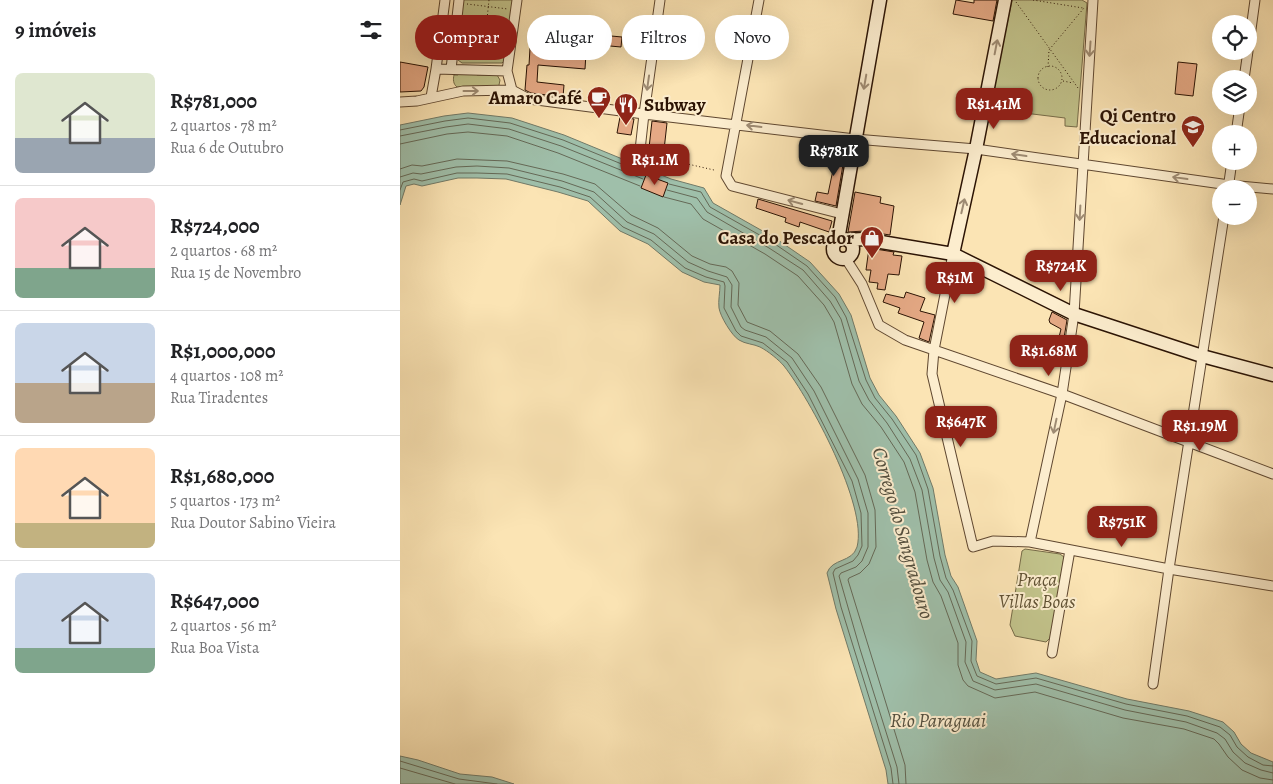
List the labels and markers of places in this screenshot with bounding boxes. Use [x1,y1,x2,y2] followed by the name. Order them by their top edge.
[488,85,582,111] place label: Amaro Café
[586,85,612,119] cafe icon: Amaro Café
[948,88,1040,130] pin: R$1.41M
[613,92,639,126] restaurant icon: Subway
[644,92,707,118] place label: Subway
[1079,103,1176,151] place label: Qi Centro Educacional
[1180,114,1206,148] school or university icon: Qi Centro Educacional
[793,134,875,177] pin: R$781K
[614,144,696,186] pin: R$1.1M
[718,225,854,251] place label: Casa do Pescador
[859,225,885,259] shop icon: Casa do Pescador
[1020,250,1102,292] pin: R$724K
[925,262,985,304] pin: R$1M
[1003,334,1095,377] pin: R$1.68M
[920,406,1002,448] pin: R$647K
[1154,410,1246,452] pin: R$1.19M
[1081,506,1163,548] pin: R$751K

